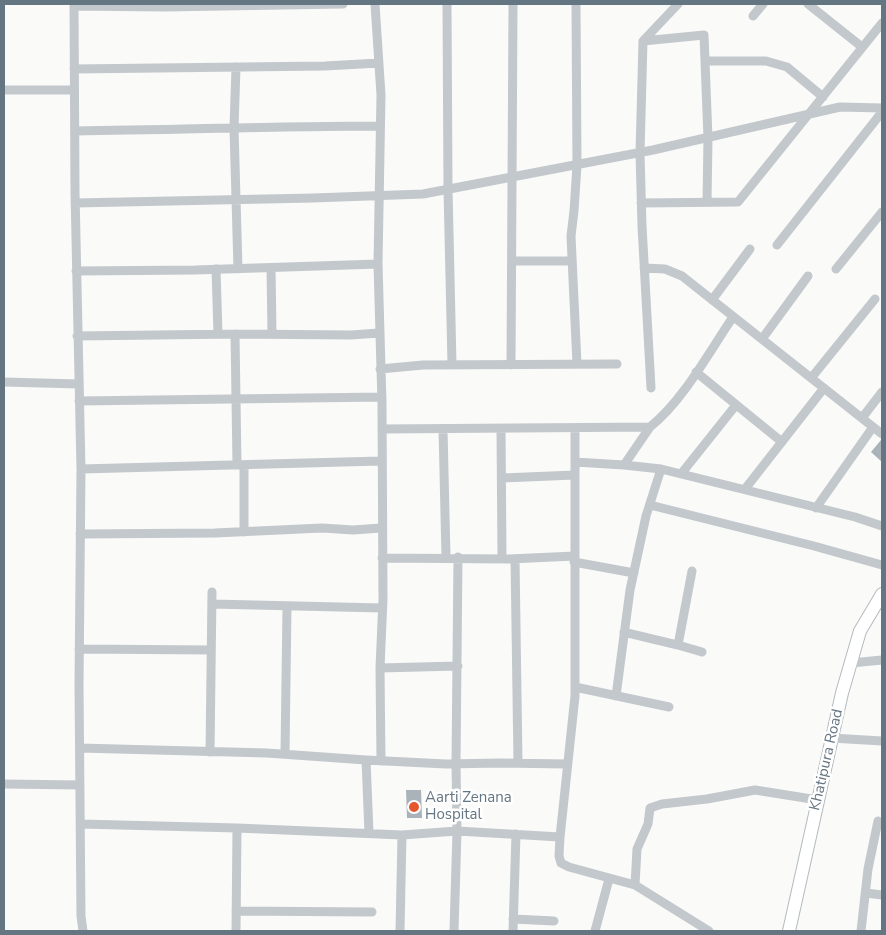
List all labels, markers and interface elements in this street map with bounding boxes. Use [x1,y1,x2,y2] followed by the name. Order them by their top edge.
[807,707,847,813] street label: Khatipura Road
[425,789,512,824] place label: Aarti Zenana Hospital
[407,800,421,814] marker: Aarti Zenana Hospital

